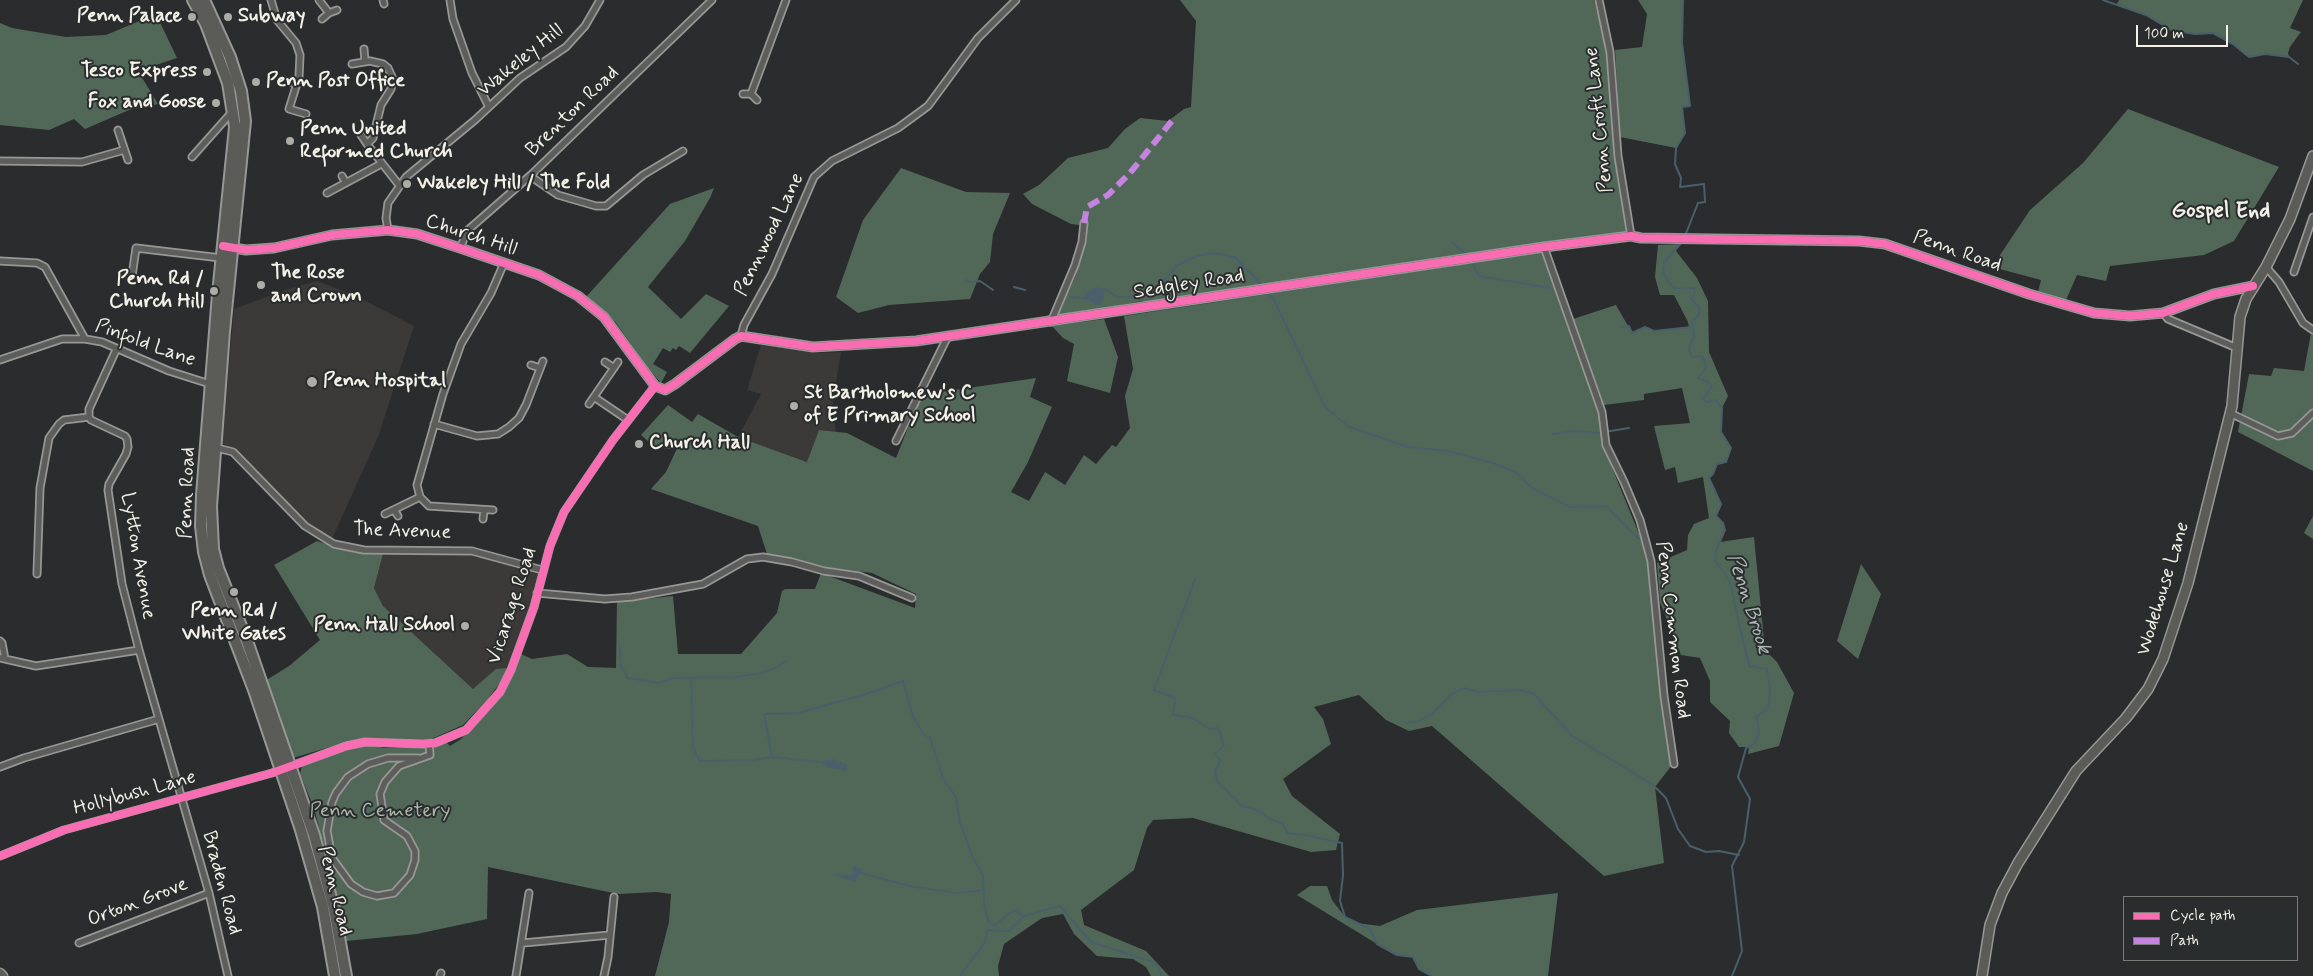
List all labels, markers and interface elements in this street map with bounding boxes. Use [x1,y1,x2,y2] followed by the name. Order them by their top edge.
[77,5,182,29] place label: Penn Palace
[238,5,305,29] place label: Subway
[186,11,198,23] marker: Penn Palace
[222,11,234,23] marker: Subway
[2138,15,2230,47] scale bar
[473,19,569,103] street label: Wakeley Hill
[2144,24,2184,44] text: 100 m
[1580,46,1620,194] street label: Penn Croft Lane
[81,60,197,84] place label: Tesco Express
[521,62,625,162] street label: Brenton Road
[201,66,213,78] marker: Tesco Express
[266,70,405,94] place label: Penn Post Office
[250,76,262,88] marker: Penn Post Office
[88,91,206,115] place label: Fox and Goose
[210,97,222,109] marker: Fox and Goose
[300,118,453,165] place label: Penn United Reformed Church
[284,135,296,147] marker: Penn United Reformed Church
[730,170,810,300] street label: Pennwood Lane
[417,172,610,196] place label: Wakeley Hill / The Fold
[401,178,413,190] marker: Wakeley Hill / The Fold
[2172,199,2270,225] district label: Gospel End
[422,210,520,262] street label: Church Hill
[1910,226,2004,278] street label: Penn Road
[271,262,362,309] place label: The Rose and Crown
[1132,264,1246,306] street label: Sedgley Road
[109,268,204,315] place label: Penn Rd / Church Hill
[255,279,267,291] marker: The Rose and Crown
[208,285,220,297] marker: Penn Rd / Church Hill
[91,315,199,373] street label: Pinfold Lane
[323,370,446,394] place label: Penn Hospital
[305,375,319,389] marker: Penn Hospital
[804,382,976,429] place label: St Bartholomew's C of E Primary School
[788,400,800,412] marker: St Bartholomew's C of E Primary School
[649,432,750,456] place label: Church Hall
[633,438,645,450] marker: Church Hall
[174,447,202,539] street label: Penn Road
[114,491,160,621] street label: Lytton Avenue
[352,518,452,546] street label: The Avenue
[2132,519,2196,659] street label: Wodehouse Lane
[1649,540,1695,720] street label: Penn Common Road
[483,545,543,667] street label: Vicarage Road
[1720,551,1776,657] water label: Penn Brook
[228,586,240,598] marker: Penn Rd / White Gates
[182,600,286,647] place label: Penn Rd / White Gates
[314,614,455,638] place label: Penn Hall School
[459,620,471,632] marker: Penn Hall School
[71,766,199,822] street label: Hollybush Lane
[309,800,451,824] park label: Penn Cemetery
[196,829,246,937] street label: Braden Road
[311,844,357,938] street label: Penn Road
[84,873,192,933] street label: Orton Grove
[2123,896,2298,961] legend
[2170,906,2235,926] text: Cycle path
[2170,931,2199,951] text: Path

